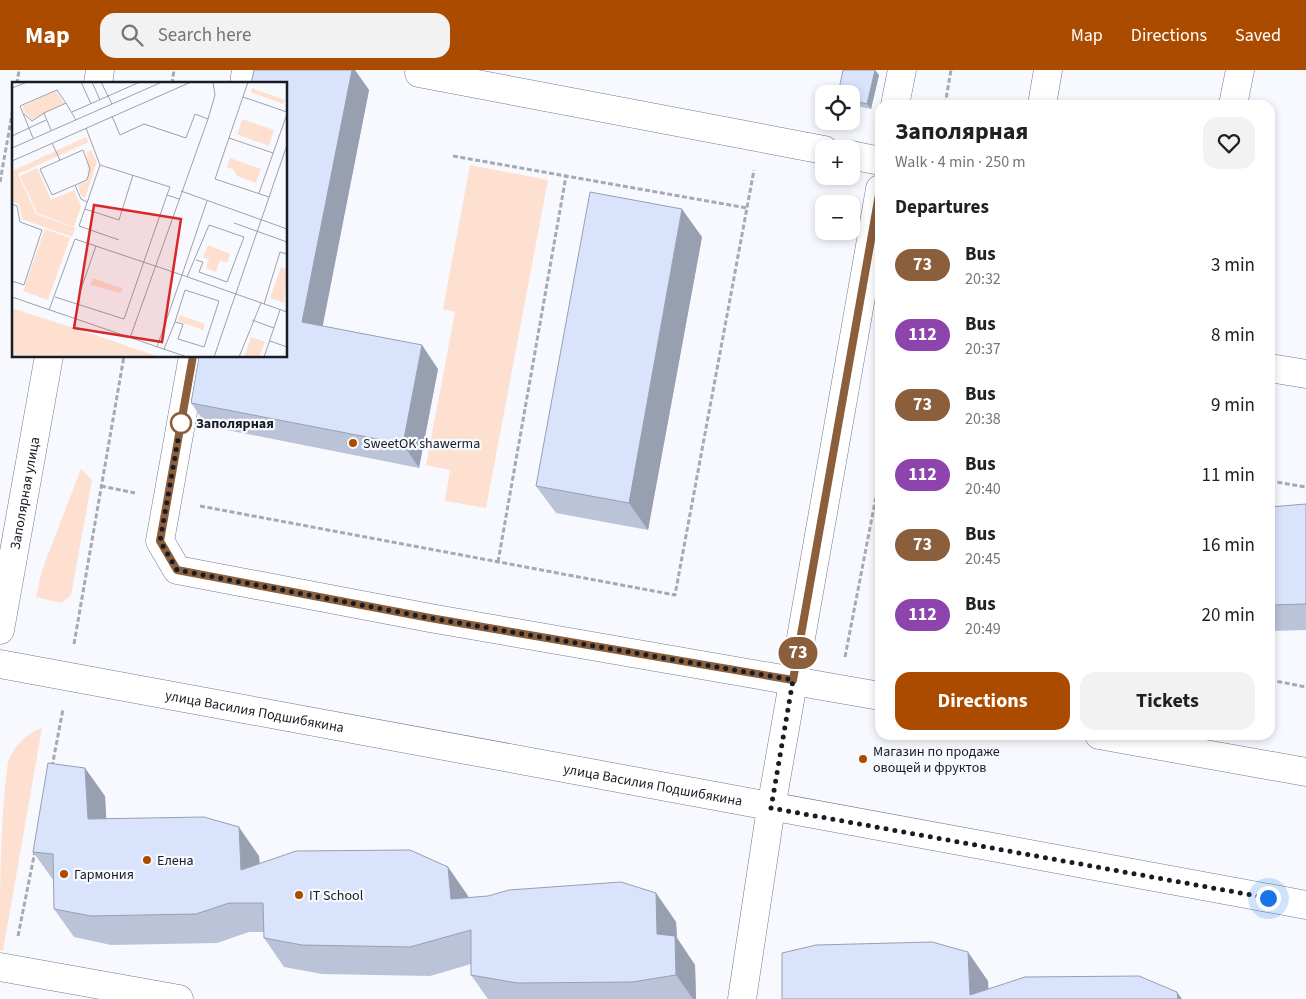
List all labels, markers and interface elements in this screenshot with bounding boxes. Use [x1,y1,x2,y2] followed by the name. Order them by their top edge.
[100,13,450,58] search box
[25,18,70,53] text: Map
[118,21,146,49] icon: search
[158,22,251,49] text: Search here
[1071,23,1103,48] text: Map
[1131,23,1207,48] text: Directions
[1235,23,1281,48] text: Saved
[12,82,288,358] inset map
[815,85,860,240] map controls
[815,85,860,130] button: locate
[895,114,1028,149] text: Заполярная
[1203,117,1255,169] button: heart
[815,140,860,185] button: +
[895,151,1026,173] text: Walk · 4 min · 250 m
[895,194,989,221] text: Departures
[815,195,860,240] button: −
[965,241,996,268] text: Bus
[913,252,932,277] text: 73
[1211,252,1255,279] text: 3 min
[965,268,1001,290] text: 20:32
[965,311,996,338] text: Bus
[908,322,937,347] text: 112
[1211,322,1255,349] text: 8 min
[965,338,1001,360] text: 20:37
[965,381,996,408] text: Bus
[913,392,932,417] text: 73
[1211,392,1255,419] text: 9 min
[965,408,1001,430] text: 20:38
[170,412,192,434] marker: Заполярная
[196,414,274,434] place label: Заполярная
[363,434,480,454] place label: SweetOK shawerma
[6,435,45,551] street label: Заполярная улица
[347,437,359,449] marker: SweetOK shawerma
[965,451,996,478] text: Bus
[908,462,937,487] text: 112
[1201,462,1255,489] text: 11 min
[965,478,1001,500] text: 20:40
[965,521,996,548] text: Bus
[913,532,932,557] text: 73
[1201,532,1255,559] text: 16 min
[965,548,1001,570] text: 20:45
[965,591,996,618] text: Bus
[908,602,937,627] text: 112
[1201,602,1255,629] text: 20 min
[965,618,1001,640] text: 20:49
[776,637,820,669] line badge: 73
[788,640,808,665] text: 73
[895,672,1070,730] button: Directions
[1080,672,1255,730] button: Tickets
[163,686,346,738] street label: улица Василия Подшибякина
[873,742,1000,778] place label: Магазин по продаже овощей и фруктов
[857,753,869,765] marker: Магазин по продаже овощей и фруктов
[562,759,744,812] street label: улица Василия Подшибякина
[157,851,194,871] place label: Елена
[141,854,153,866] marker: Елена
[74,865,134,885] place label: Гармония
[58,868,70,880] marker: Гармония
[309,886,364,906] place label: IT School
[1256,886,1281,911] your location
[293,889,305,901] marker: IT School

